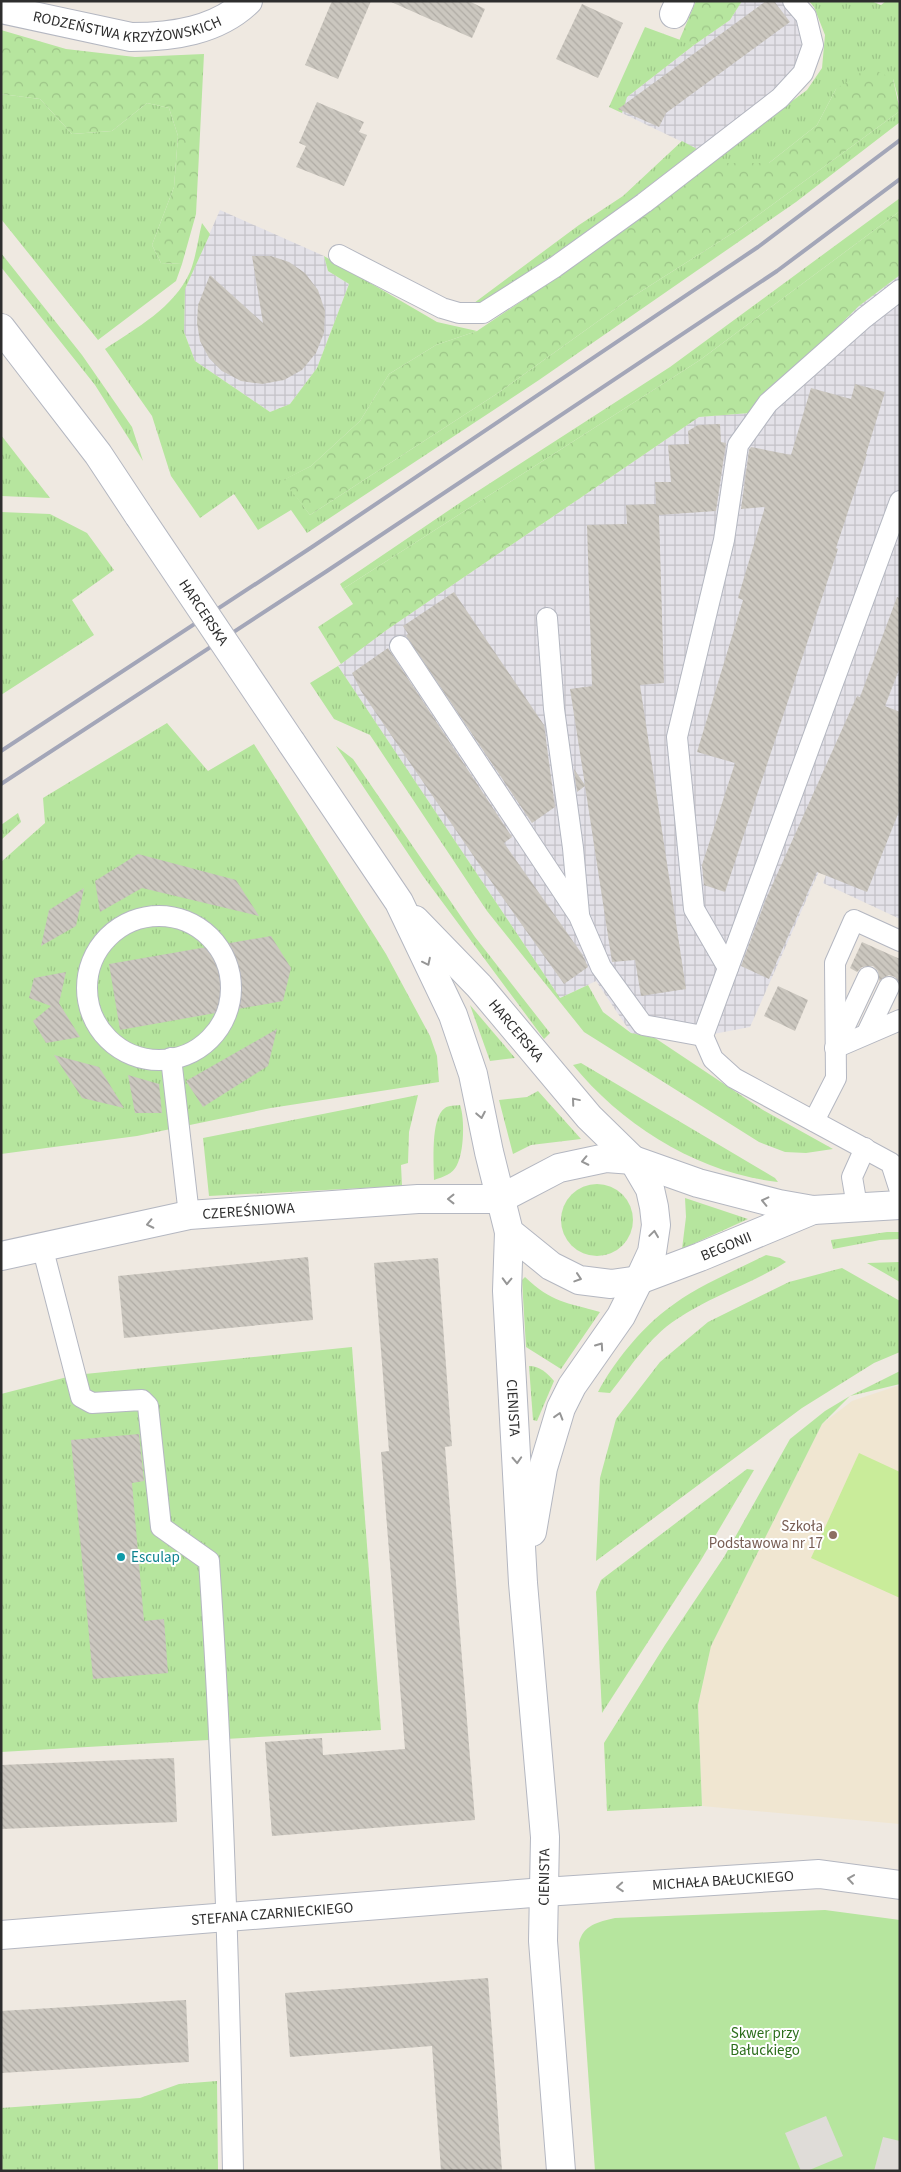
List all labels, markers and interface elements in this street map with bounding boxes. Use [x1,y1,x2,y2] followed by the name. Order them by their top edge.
[31,6,225,48] street label: RODZEŃSTWA KRZYŻOWSKICH
[173,575,234,651] street label: HARCERSKA
[421,957,432,966] one-way arrow
[483,995,549,1067] street label: HARCERSKA
[571,1097,580,1106] one-way arrow
[476,1110,486,1119] one-way arrow
[581,1155,590,1166] one-way arrow
[447,1194,454,1204] one-way arrow
[761,1196,770,1207] one-way arrow
[202,1198,296,1225] street label: CZEREŚNIOWA
[145,1218,154,1229] one-way arrow
[698,1227,755,1267] street label: BEGONII
[649,1230,659,1238] one-way arrow
[573,1272,581,1282] one-way arrow
[502,1277,513,1285] one-way arrow
[594,1342,603,1352] one-way arrow
[501,1379,525,1438] street label: CIENISTA
[553,1412,563,1420] one-way arrow
[512,1457,523,1465] one-way arrow
[709,1516,823,1554] place label: Szkoła Podstawowa nr 17
[827,1529,839,1541] marker: Szkoła Podstawowa nr 17
[131,1547,180,1568] place label: Esculap
[115,1551,127,1563] marker: Esculap
[534,1847,556,1906] street label: CIENISTA
[651,1866,795,1896] street label: MICHAŁA BAŁUCKIEGO
[847,1874,855,1885] one-way arrow
[615,1882,623,1893] one-way arrow
[190,1897,354,1931] street label: STEFANA CZARNIECKIEGO
[730,2023,800,2061] park label: Skwer przy Bałuckiego

